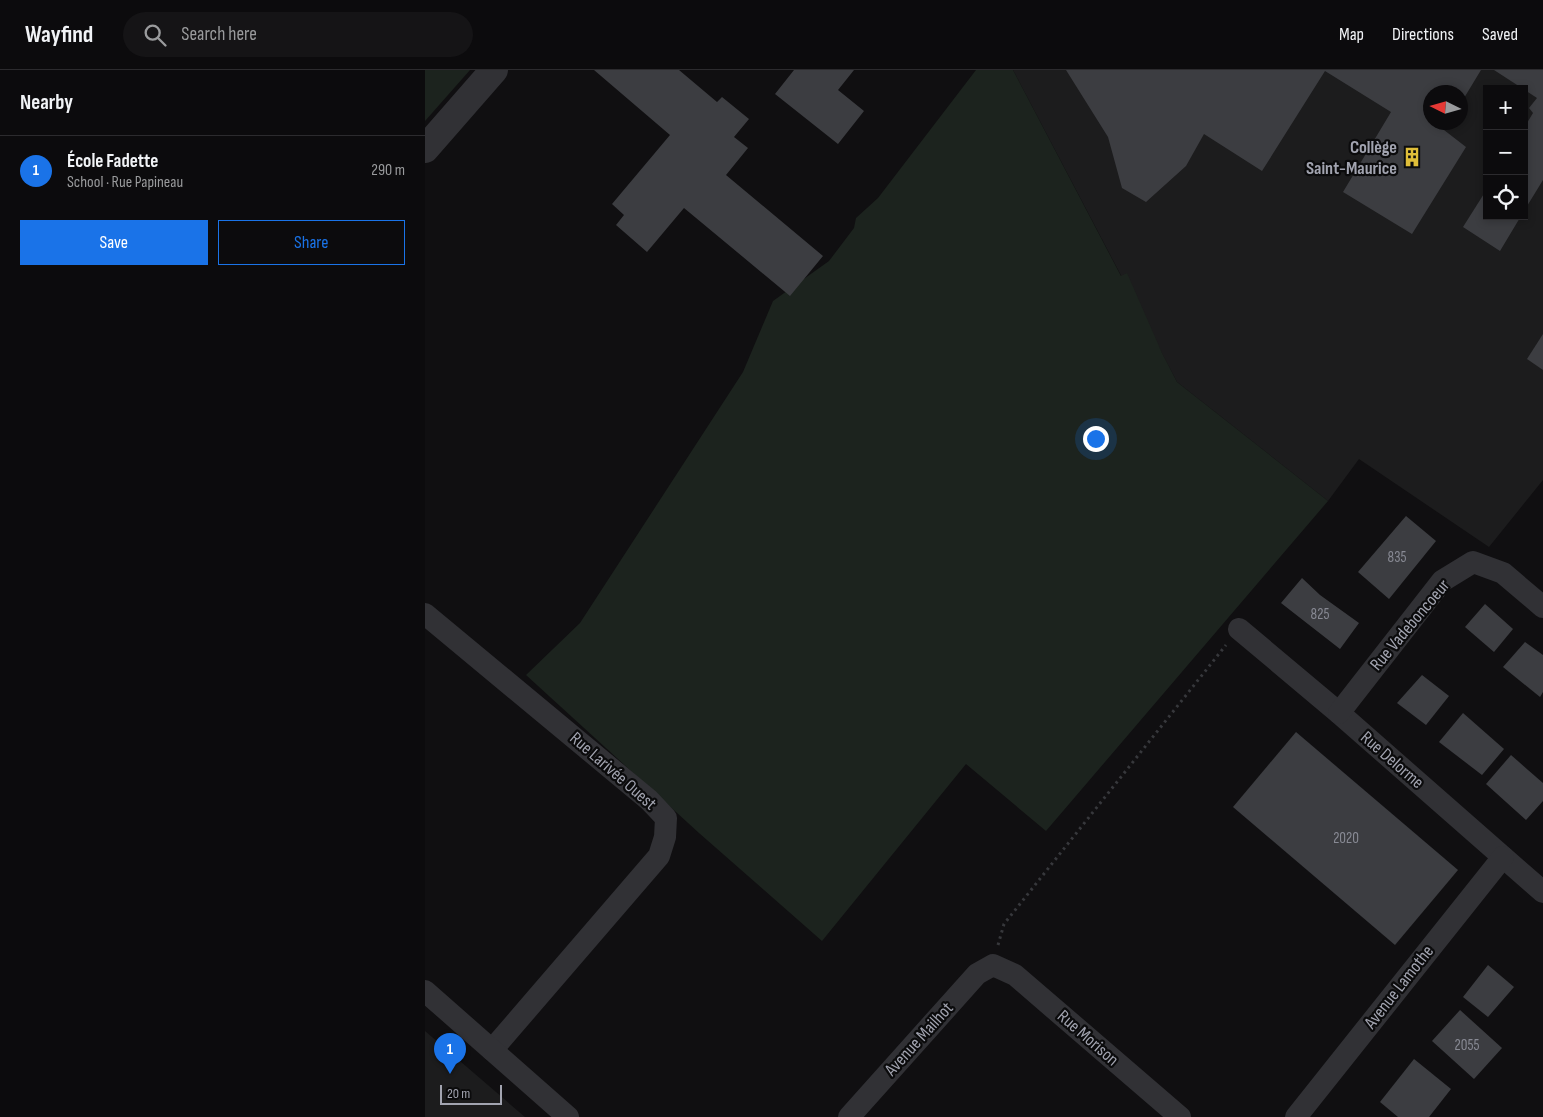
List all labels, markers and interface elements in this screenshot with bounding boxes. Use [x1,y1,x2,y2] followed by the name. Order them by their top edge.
[123,12,473,57] search box
[25,20,93,49] text: Wayfind
[141,21,169,49] icon: search
[181,23,257,46] text: Search here
[1339,24,1364,45] text: Map
[1392,24,1454,45] text: Directions
[1482,24,1518,45] text: Saved
[1423,85,1468,130] north arrow
[1483,85,1528,220] map controls
[1483,85,1528,130] button: +
[20,90,73,115] text: Nearby
[1483,130,1528,175] button: −
[1306,137,1397,179] place label: Collège Saint-Maurice
[1401,146,1423,168] building icon: Collège Saint-Maurice
[67,150,158,173] text: École Fadette
[33,161,39,180] text: 1
[371,161,405,180] text: 290 m
[67,173,183,192] text: School · Rue Papineau
[1483,175,1528,220] button: locate
[20,220,208,265] button: Save
[218,220,405,265] button: Share
[1083,426,1109,452] your location
[1388,548,1406,567] house number: 835
[1366,575,1454,675] street label: Rue Vadeboncoeur
[1311,605,1329,624] house number: 825
[1356,727,1428,793] street label: Rue Delorme
[565,728,661,815] street label: Rue Larivée Ouest
[1333,829,1359,848] house number: 2020
[1359,941,1438,1034] street label: Avenue Lamothe
[880,997,958,1081] street label: Avenue Mailhot
[1053,1006,1123,1070] street label: Rue Morison
[434,1033,466,1074] pin: 1
[1455,1036,1479,1055] house number: 2055
[440,1082,503,1105] scale bar
[447,1085,470,1102] text: 20 m

